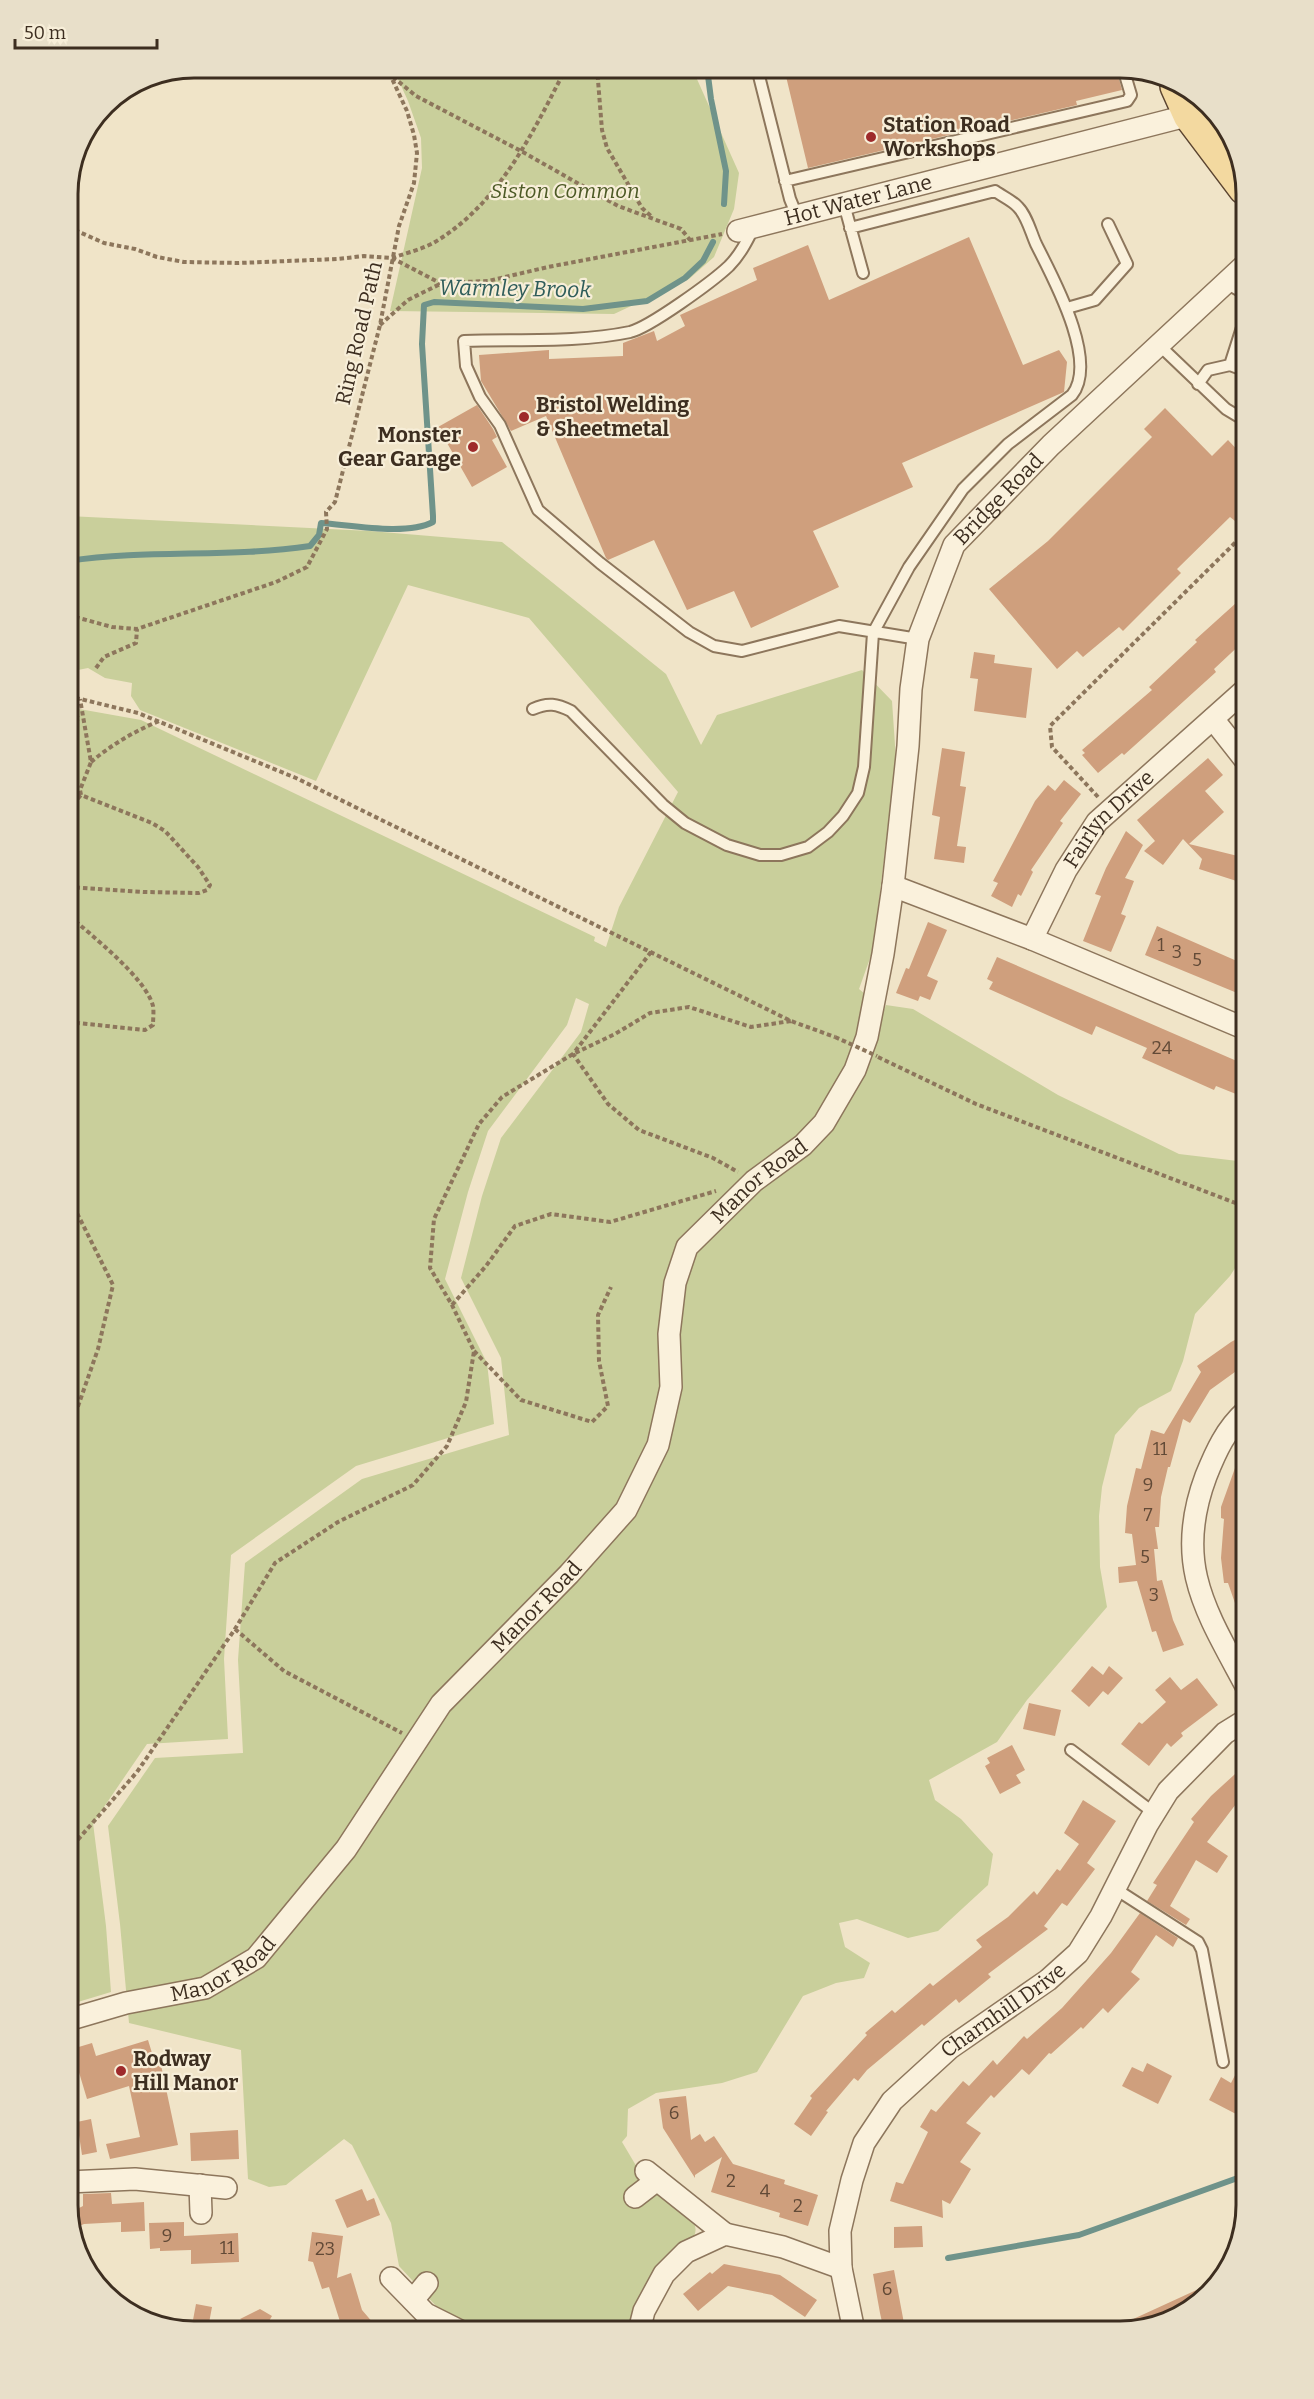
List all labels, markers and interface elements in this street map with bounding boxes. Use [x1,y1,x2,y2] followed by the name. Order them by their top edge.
[15,12,158,50] scale bar
[24,22,66,44] text: 50 m
[883,112,1010,162] place label: Station Road Workshops
[864,130,878,144] marker: Station Road Workshops
[782,169,935,232] street label: Hot Water Lane
[490,178,640,204] park label: Siston Common
[330,259,388,407] street label: Ring Road Path
[438,274,593,303] water label: Warmley Brook
[536,392,689,442] place label: Bristol Welding & Sheetmetal
[517,410,531,424] marker: Bristol Welding & Sheetmetal
[338,422,461,472] place label: Monster Gear Garage
[466,440,480,454] marker: Monster Gear Garage
[948,448,1049,550] street label: Bridge Road
[1058,764,1159,873] street label: Fairlyn Drive
[1157,934,1165,956] house number: 1
[1172,941,1182,963] house number: 3
[1192,949,1202,971] house number: 5
[1152,1037,1173,1059] house number: 24
[706,1133,812,1229] street label: Manor Road
[1153,1438,1168,1460] house number: 11
[1143,1474,1153,1496] house number: 9
[1143,1504,1153,1526] house number: 7
[1140,1546,1150,1568] house number: 5
[486,1556,587,1658] street label: Manor Road
[1149,1584,1159,1606] house number: 3
[168,1931,281,2007] street label: Manor Road
[935,1957,1071,2063] street label: Charnhill Drive
[133,2046,238,2096] place label: Rodway Hill Manor
[114,2064,128,2078] marker: Rodway Hill Manor
[669,2102,679,2124] house number: 6
[726,2170,736,2192] house number: 2
[760,2180,771,2202] house number: 4
[793,2195,803,2217] house number: 2
[162,2225,172,2247] house number: 9
[220,2237,235,2259] house number: 11
[315,2238,335,2260] house number: 23
[882,2278,892,2300] house number: 6

